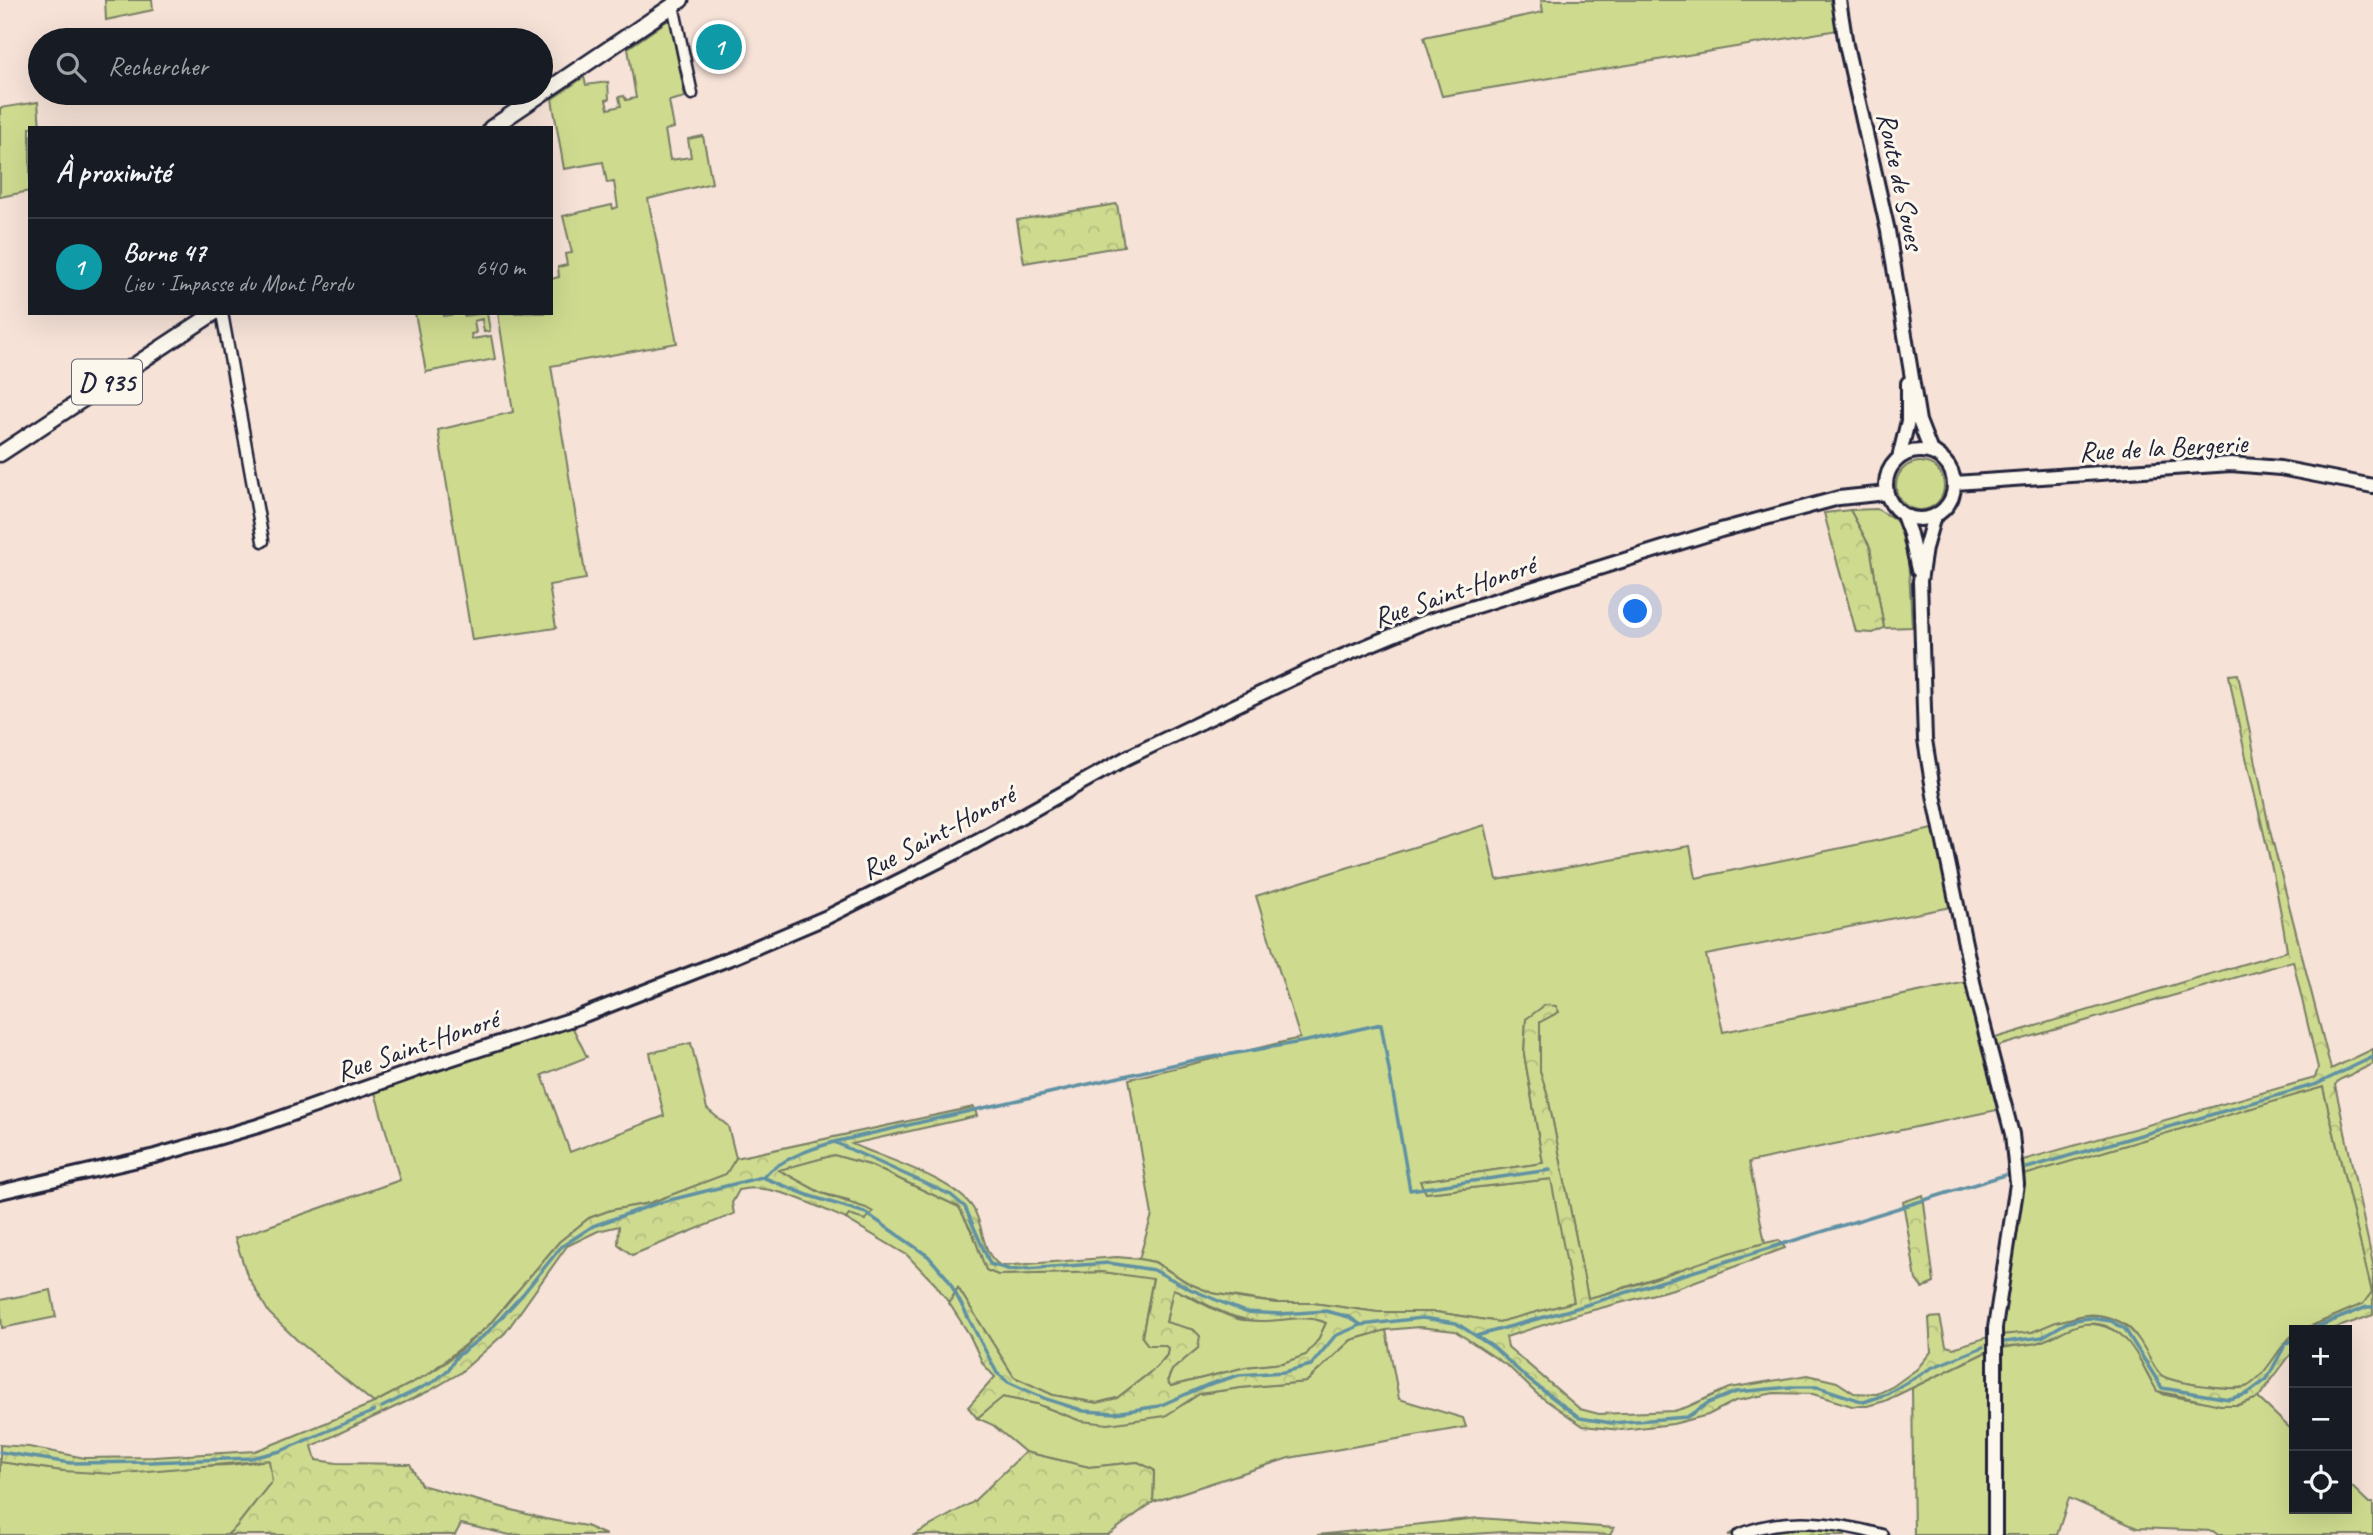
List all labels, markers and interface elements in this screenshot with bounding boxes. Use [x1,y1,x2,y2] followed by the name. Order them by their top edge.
[696,21,742,73] pin: 1
[28,28,553,105] search box
[52,48,90,86] icon: search
[108,50,208,83] text: Rechercher
[1869,109,1933,255] street label: Route de Soues
[56,153,170,191] text: À proximité
[123,236,206,269] text: Borne 47
[74,253,84,282] text: 1
[476,253,525,282] text: 640 m
[123,269,353,298] text: Lieu · Impasse du Mont Perdu
[72,360,142,404] road number: D 935
[2078,425,2250,469] street label: Rue de la Bergerie
[1368,546,1543,635] street label: Rue Saint-Honoré
[1618,594,1652,628] your location
[855,775,1024,887] street label: Rue Saint-Honoré
[331,1000,506,1089] street label: Rue Saint-Honoré
[2289,1325,2352,1514] map controls
[2289,1325,2352,1388] button: +
[2289,1388,2352,1451] button: −
[2289,1451,2352,1514] button: locate

